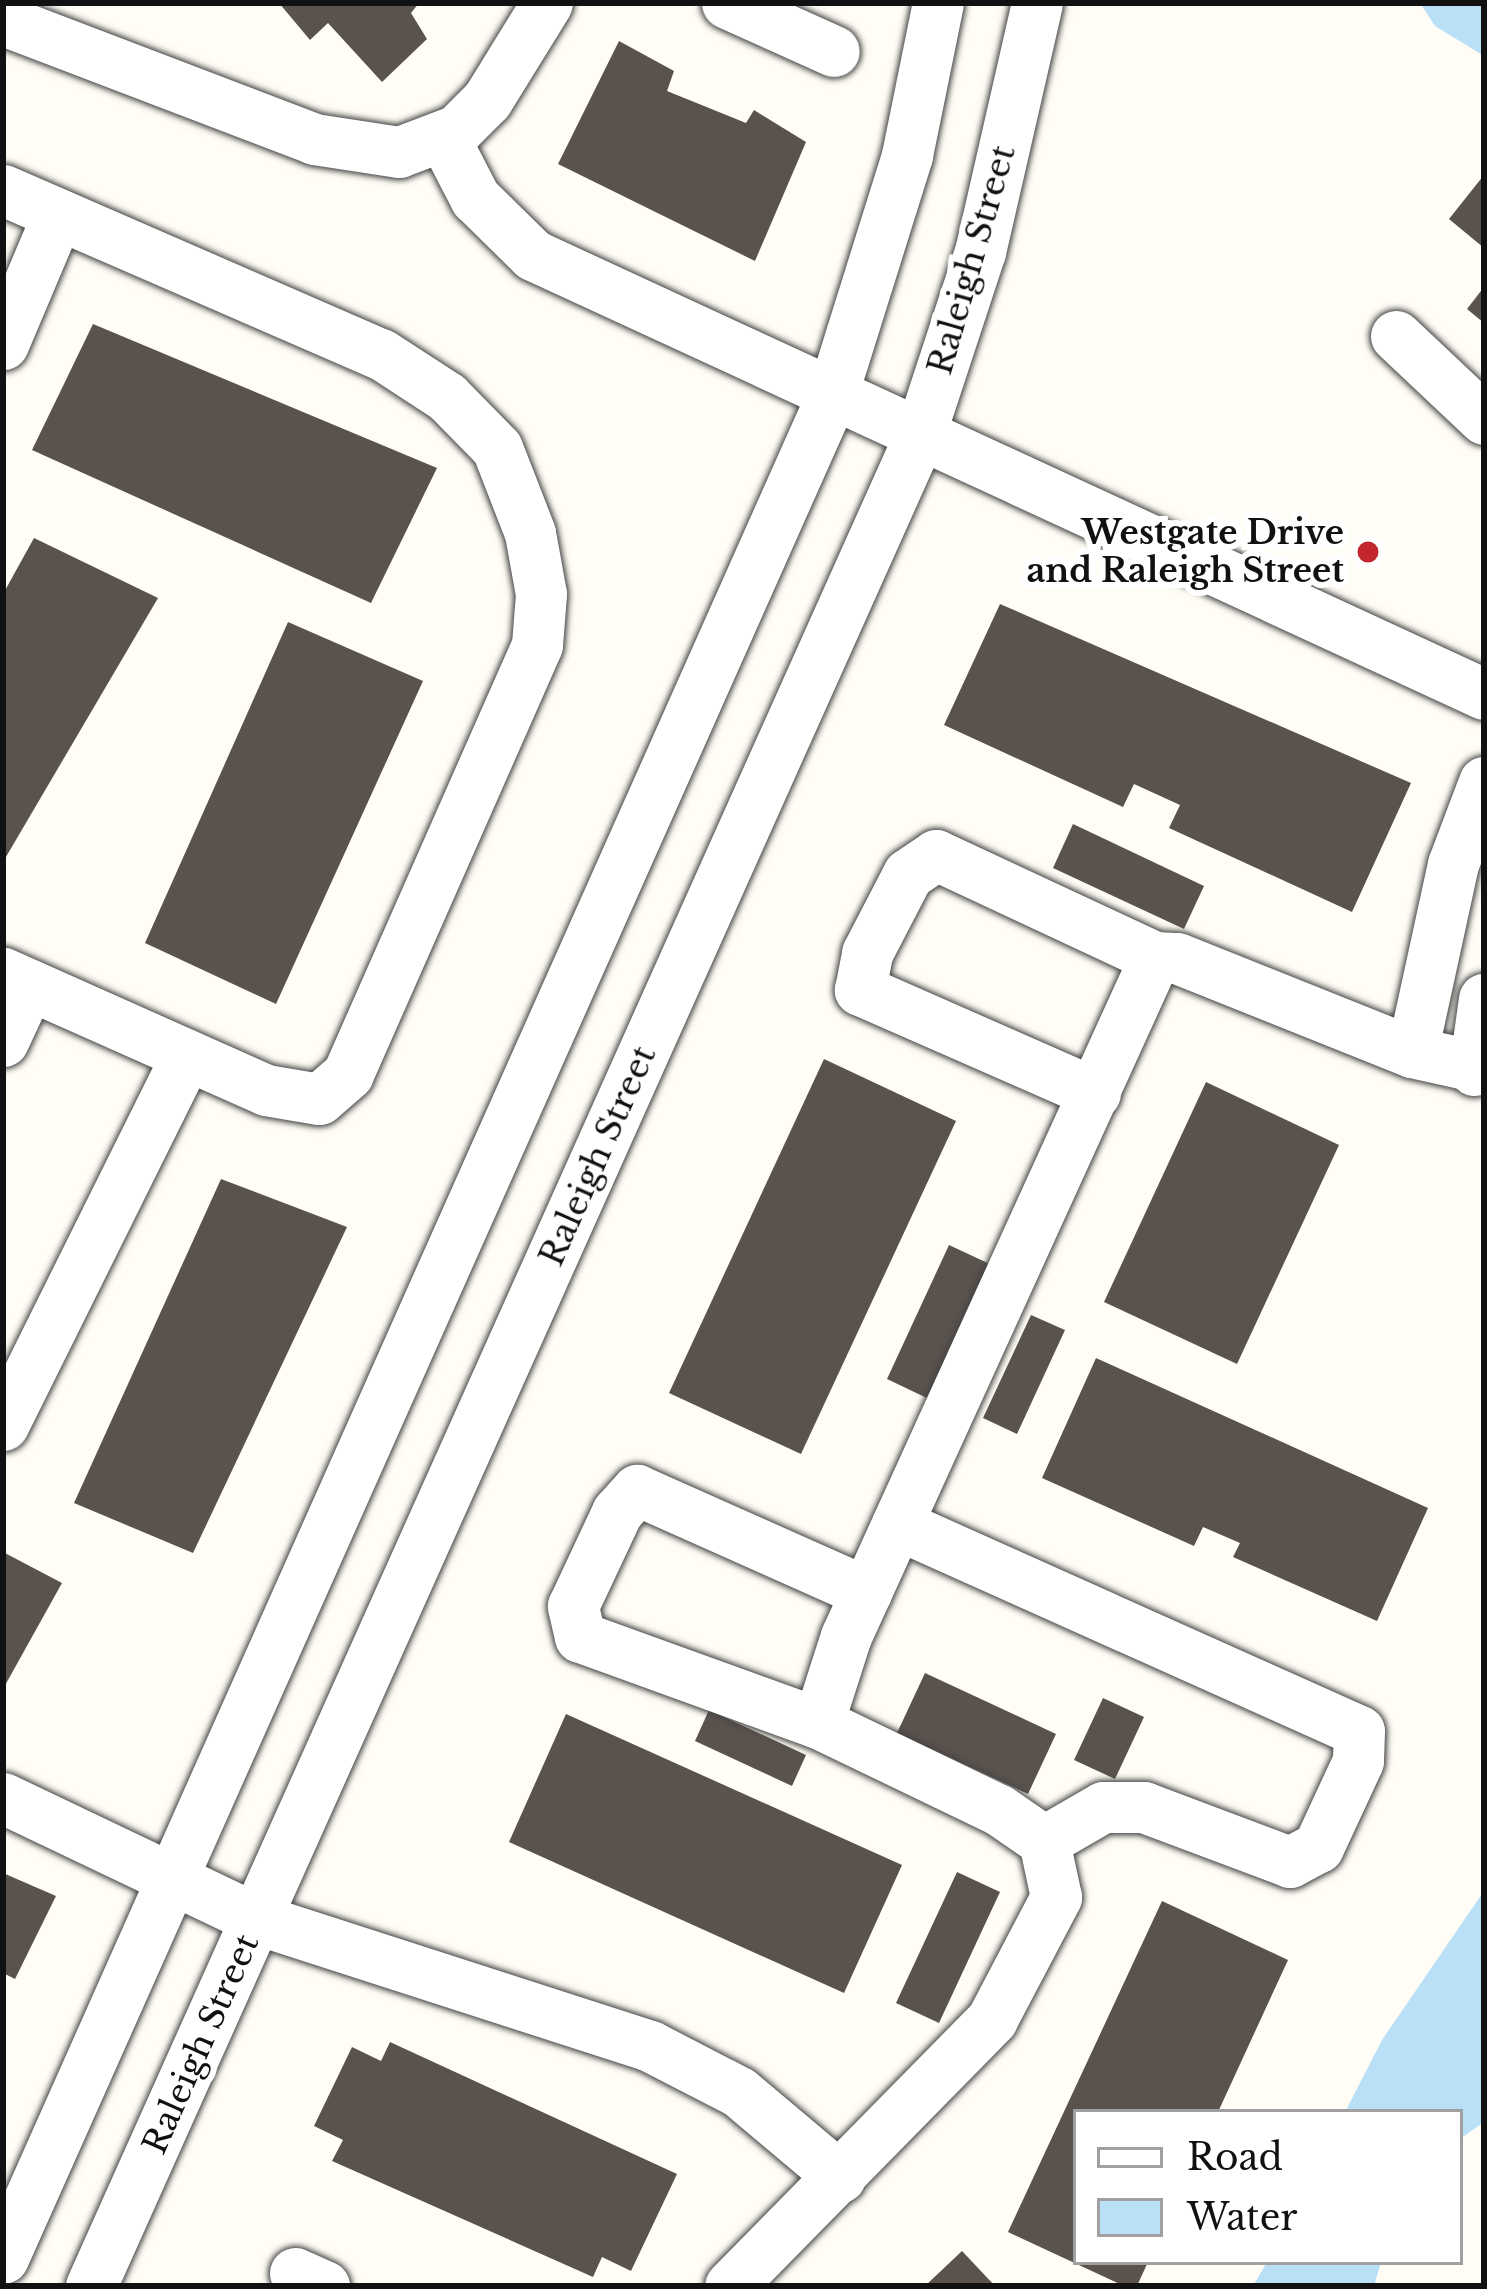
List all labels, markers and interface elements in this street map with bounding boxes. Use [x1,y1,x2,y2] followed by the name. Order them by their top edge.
[920,141,1024,379] street label: Raleigh Street
[1026,513,1344,591] place label: Westgate Drive and Raleigh Street
[1355,539,1381,565] marker: Westgate Drive and Raleigh Street
[532,1040,664,1272] street label: Raleigh Street
[135,1928,267,2160] street label: Raleigh Street
[1073,2109,1463,2265] legend
[1187,2135,1283,2180] text: Road
[1187,2195,1298,2240] text: Water

